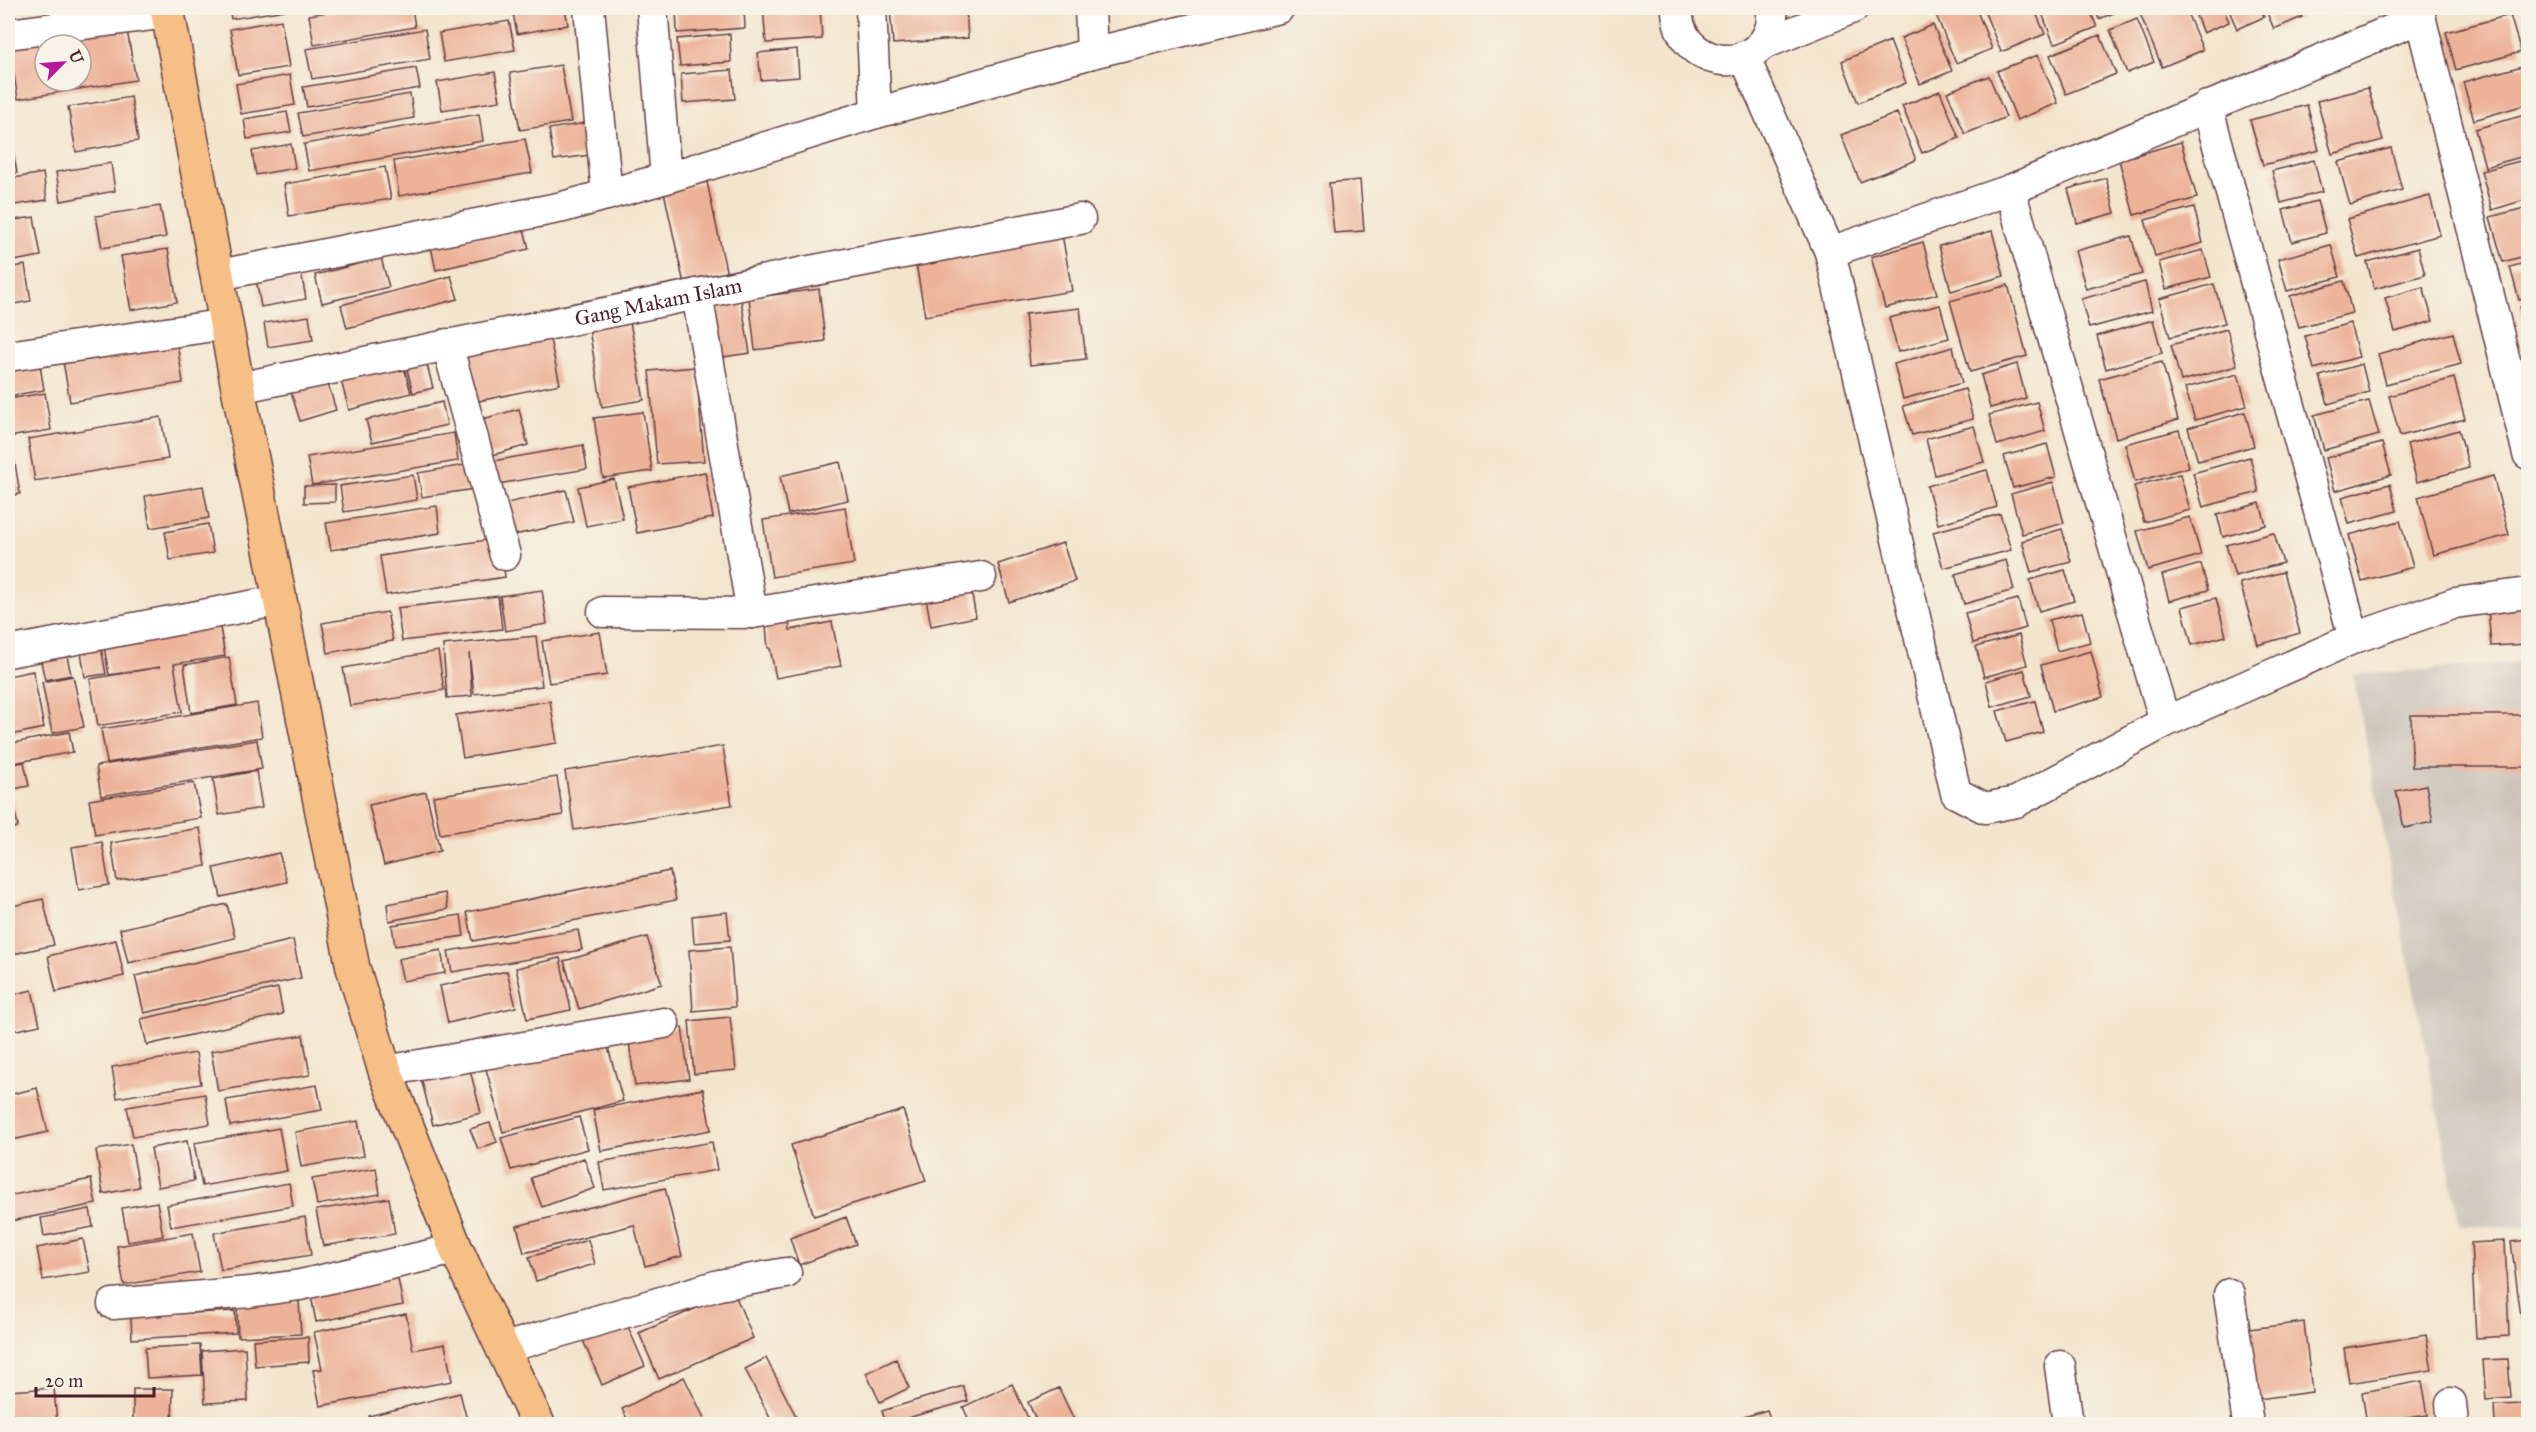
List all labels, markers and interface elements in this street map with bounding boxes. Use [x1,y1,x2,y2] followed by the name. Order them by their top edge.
[33,33,93,93] north arrow
[65,47,88,67] text: U
[572,272,745,332] street label: Gang Makam Islam
[36,1360,154,1398] scale bar
[45,1370,83,1392] text: 20 m

